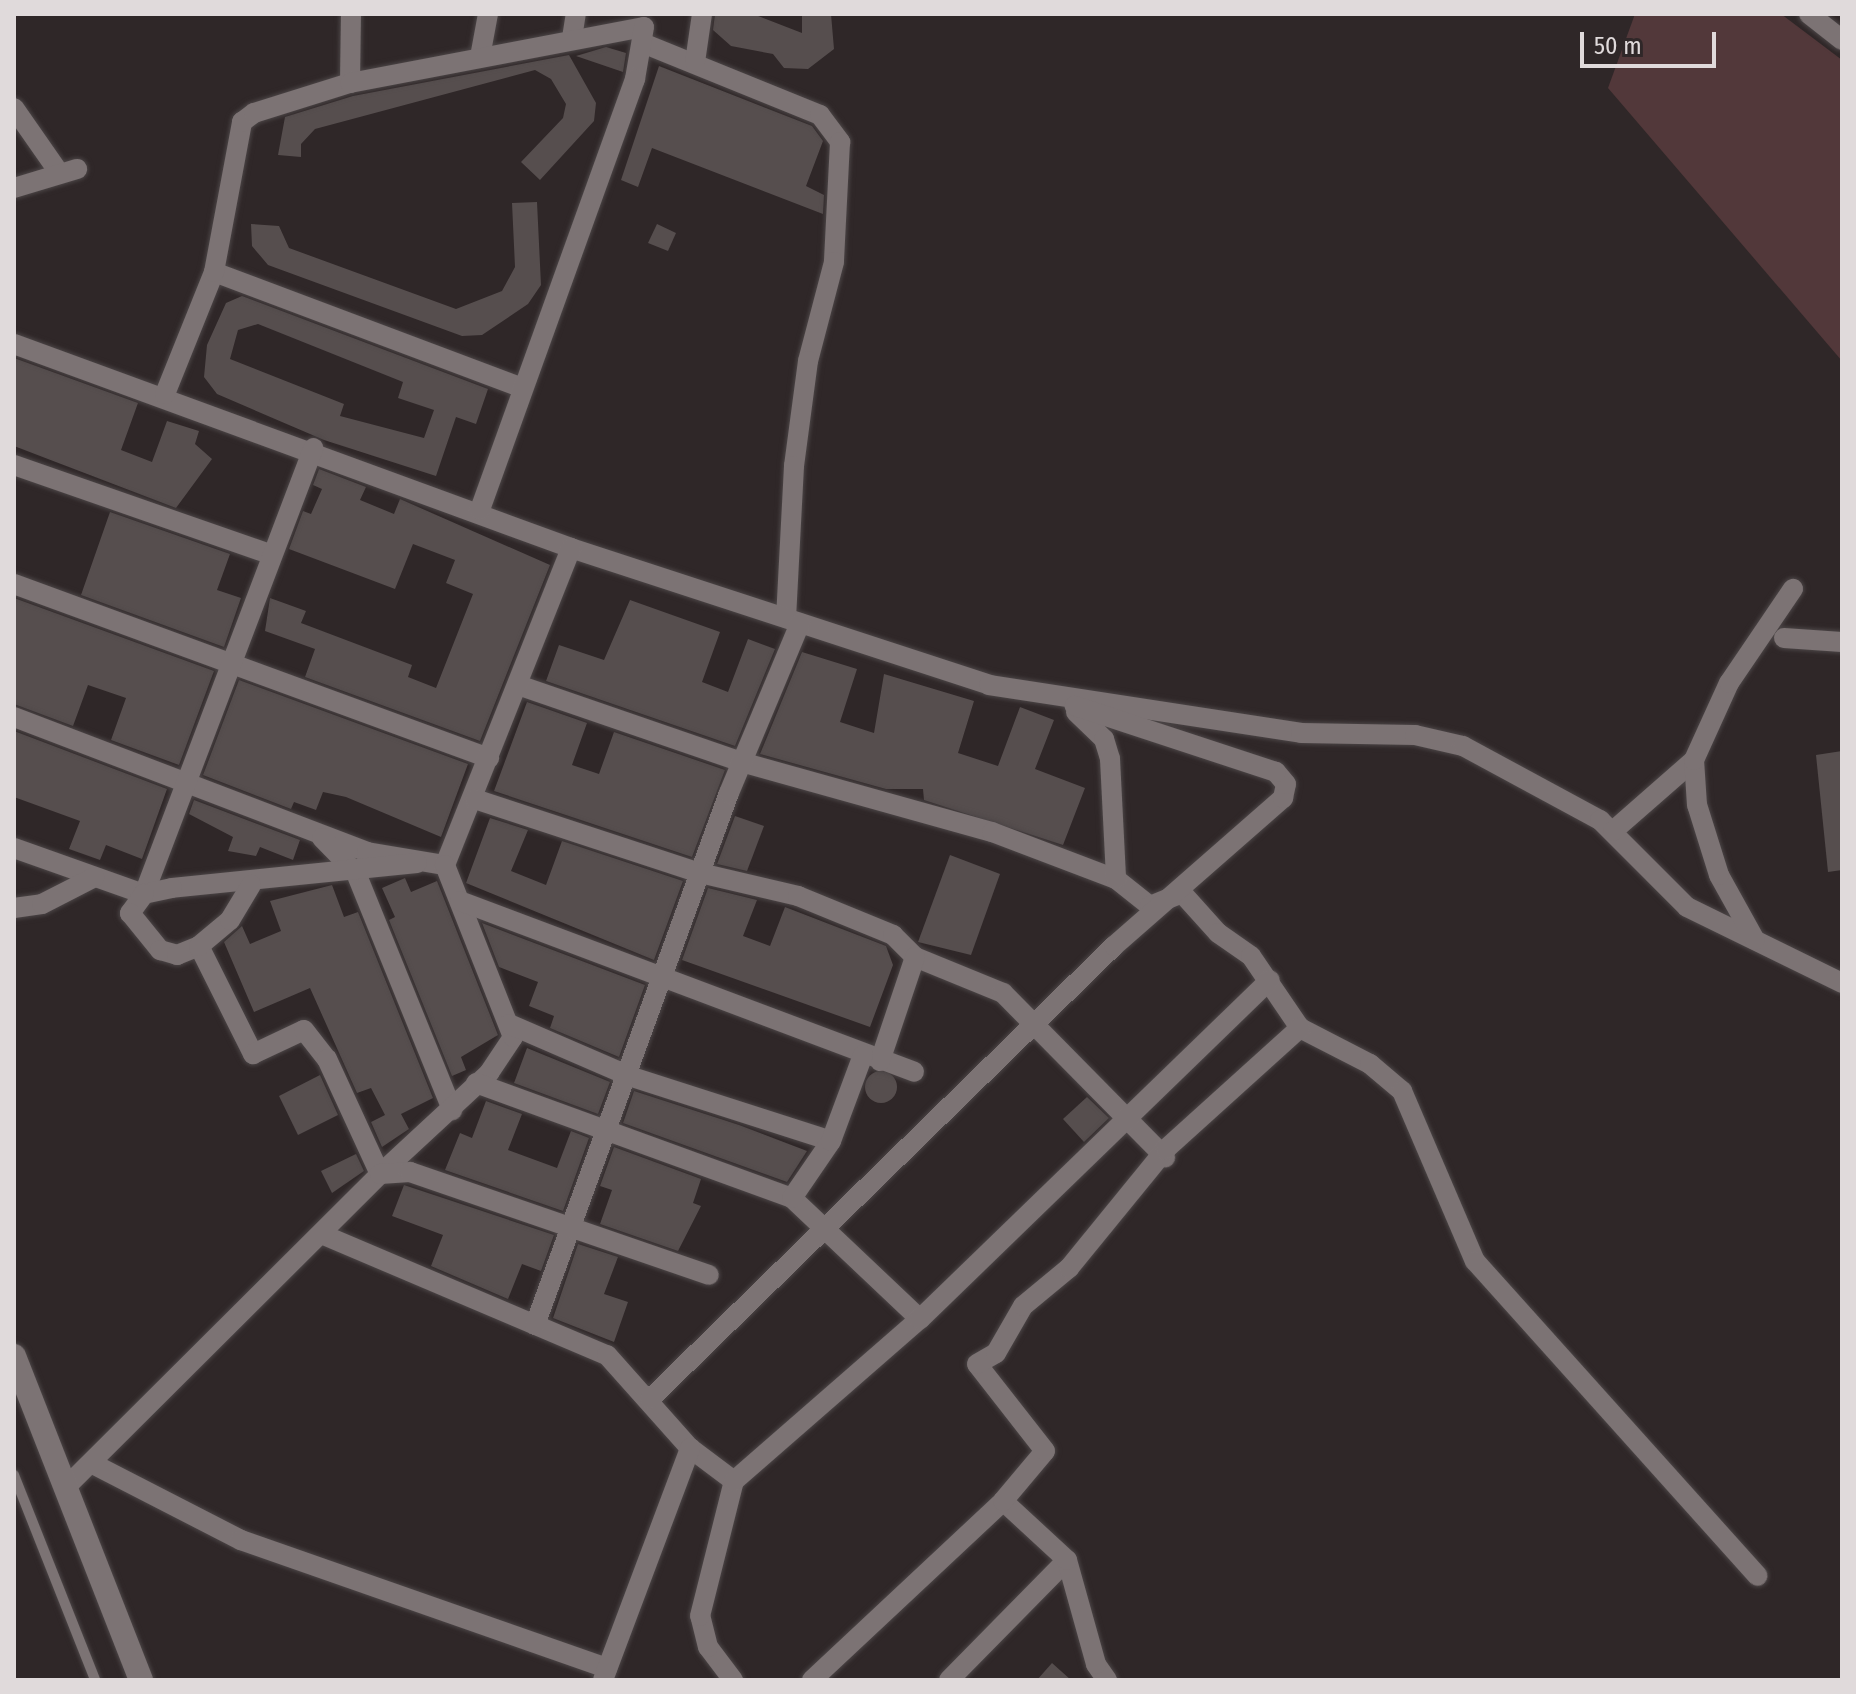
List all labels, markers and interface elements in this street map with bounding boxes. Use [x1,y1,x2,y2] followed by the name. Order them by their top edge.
[1584,16,1720,66] scale bar
[1594,32,1642,60] text: 50 m

